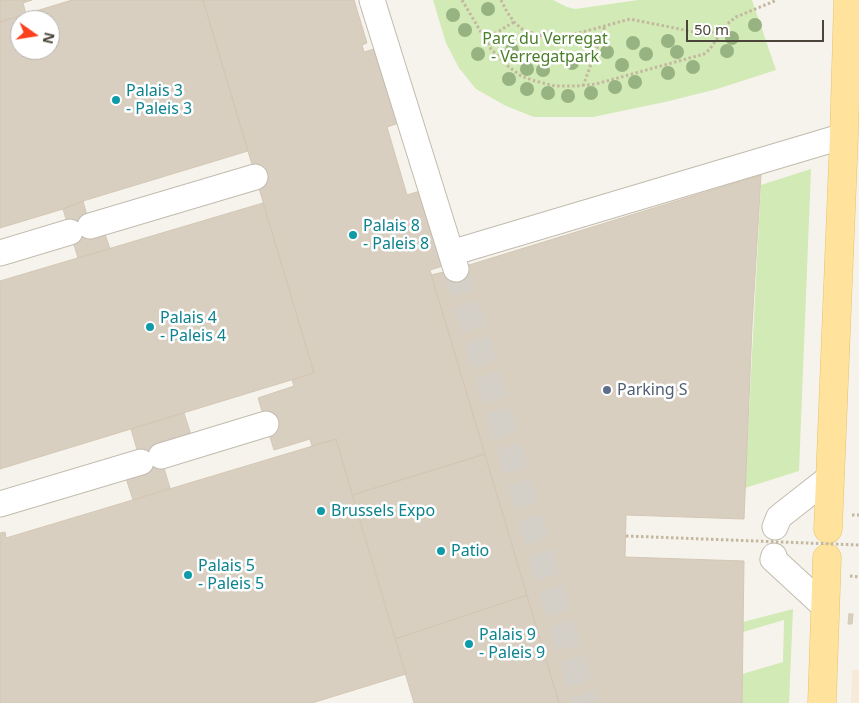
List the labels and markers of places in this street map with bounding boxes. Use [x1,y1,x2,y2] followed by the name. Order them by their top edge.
[126,81,192,119] place label: Palais 3 - Paleis 3
[110,94,122,106] marker: Palais 3 - Paleis 3
[363,216,429,254] place label: Palais 8 - Paleis 8
[347,229,359,241] marker: Palais 8 - Paleis 8
[160,308,226,346] place label: Palais 4 - Paleis 4
[144,321,156,333] marker: Palais 4 - Paleis 4
[617,380,688,400] place label: Parking S
[601,384,613,396] marker: Parking S
[331,501,435,521] place label: Brussels Expo
[315,505,327,517] marker: Brussels Expo
[451,541,489,561] place label: Patio
[435,545,447,557] marker: Patio
[198,556,264,594] place label: Palais 5 - Paleis 5
[182,569,194,581] marker: Palais 5 - Paleis 5
[479,625,545,663] place label: Palais 9 - Paleis 9
[463,638,475,650] marker: Palais 9 - Paleis 9

